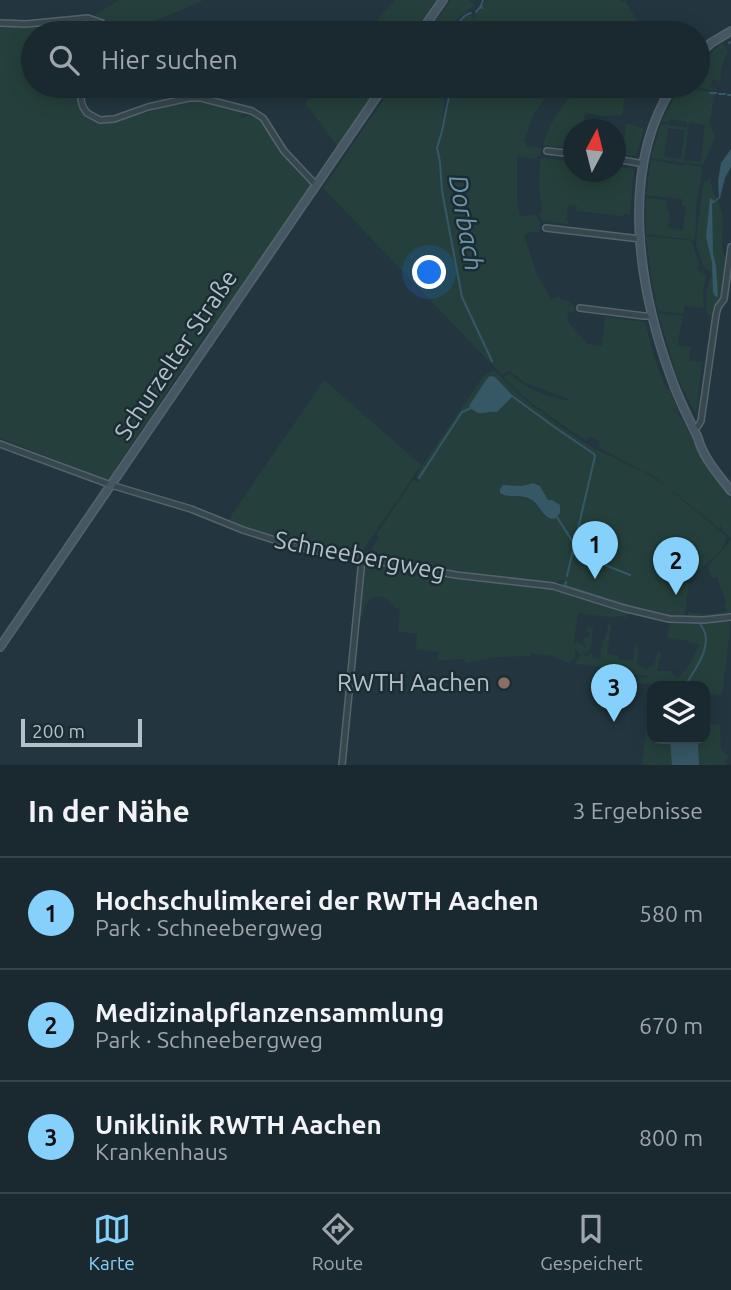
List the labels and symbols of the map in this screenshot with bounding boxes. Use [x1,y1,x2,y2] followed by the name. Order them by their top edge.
[563,119,626,182] north arrow
[444,173,489,273] water label: Dorbach
[412,255,446,289] your location
[109,265,242,445] street label: Schurzelter Straße
[572,521,618,579] pin: 1
[272,526,448,585] street label: Schneebergweg
[653,537,699,595] pin: 2
[591,664,637,722] pin: 3
[337,669,490,696] place label: RWTH Aachen
[496,675,512,691] marker: RWTH Aachen
[21,716,142,748] scale bar

